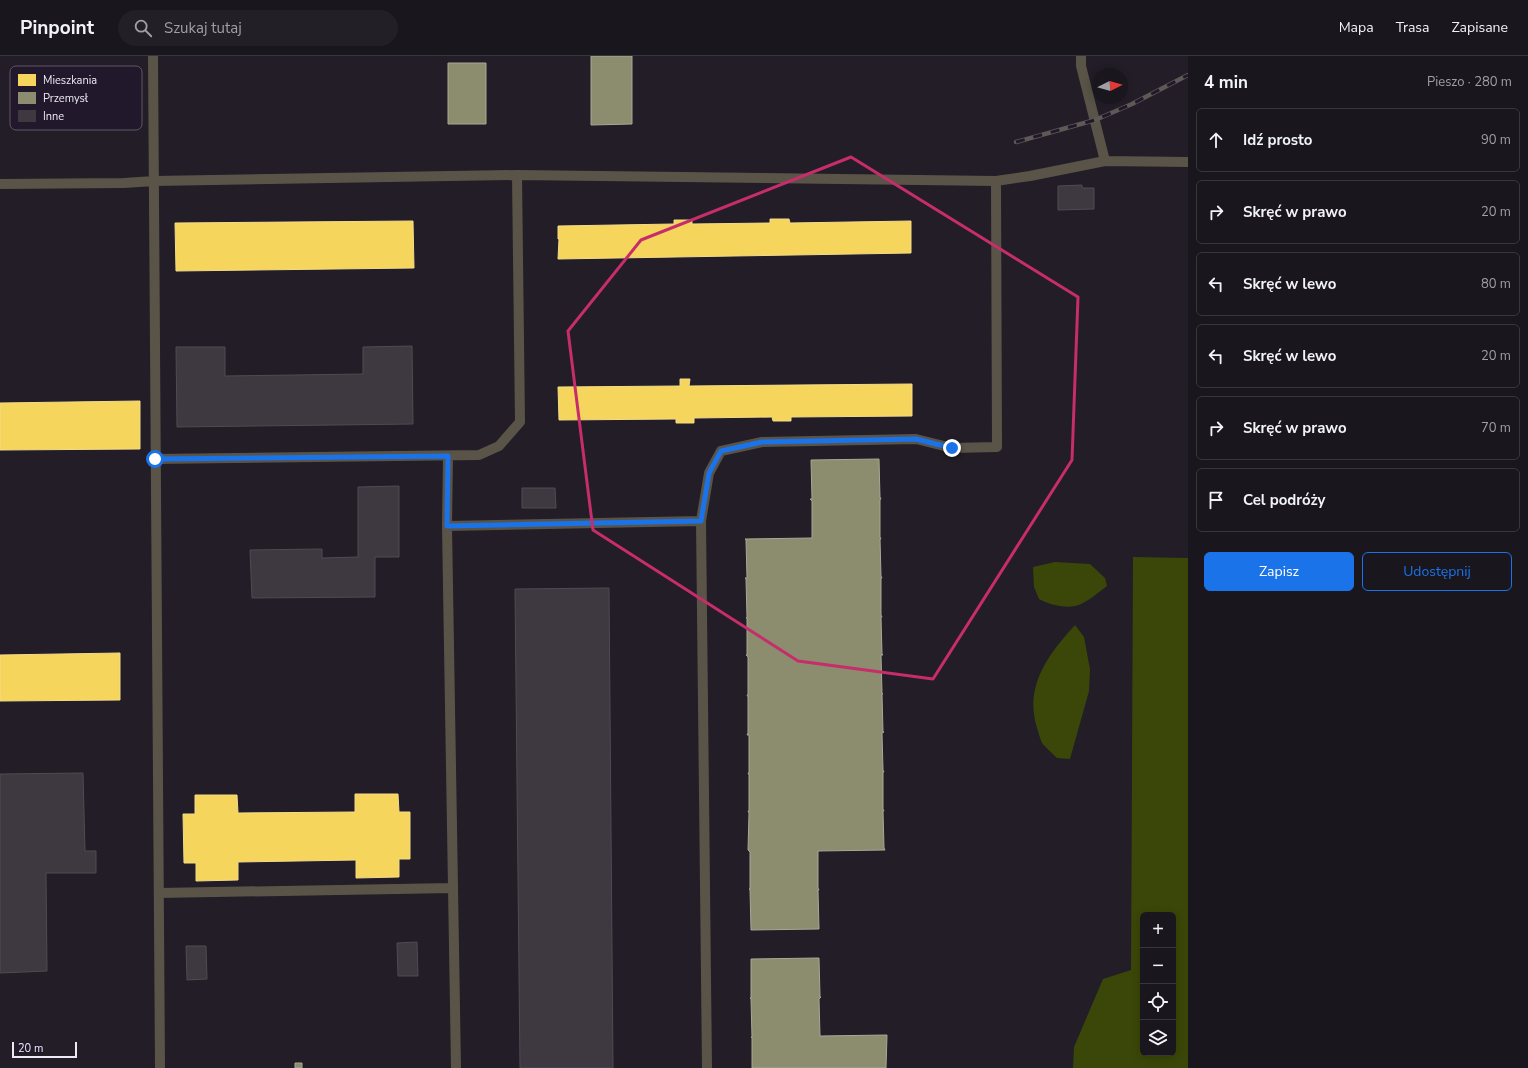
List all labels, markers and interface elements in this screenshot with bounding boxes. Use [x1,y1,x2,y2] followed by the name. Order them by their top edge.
[118,10,398,46] search box
[20,15,94,41] text: Pinpoint
[132,17,154,39] icon: search
[164,18,242,38] text: Szukaj tutaj
[1339,18,1374,37] text: Mapa
[1396,18,1430,37] text: Trasa
[1452,18,1508,37] text: Zapisane
[10,66,142,130] legend
[1092,68,1128,104] north arrow
[1204,71,1248,94] text: 4 min
[43,73,97,88] text: Mieszkania
[1427,73,1512,91] text: Pieszo · 280 m
[43,91,89,106] text: Przemysł
[43,109,64,124] text: Inne
[1205,129,1227,151] icon: ahead
[1243,130,1312,150] text: Idź prosto
[1481,131,1511,149] text: 90 m
[1205,201,1227,223] icon: right
[1243,202,1347,222] text: Skręć w prawo
[1481,203,1511,221] text: 20 m
[1205,273,1227,295] icon: left
[1243,274,1336,294] text: Skręć w lewo
[1481,275,1511,293] text: 80 m
[1205,345,1227,367] icon: left
[1243,346,1336,366] text: Skręć w lewo
[1481,347,1511,365] text: 20 m
[1205,417,1227,439] icon: right
[1243,418,1347,438] text: Skręć w prawo
[1481,419,1511,437] text: 70 m
[943,439,961,457] route end
[146,450,164,468] route start
[1205,489,1227,511] icon: arrive
[1243,490,1325,510] text: Cel podróży
[1204,552,1354,591] button: Zapisz
[1362,552,1512,591] button: Udostępnij
[1140,912,1176,1056] map controls
[1140,912,1176,948] button: +
[1140,948,1176,984] button: −
[1140,984,1176,1020] button: locate
[1140,1020,1176,1056] button: layers
[12,1040,77,1059] scale bar
[18,1041,43,1056] text: 20 m

